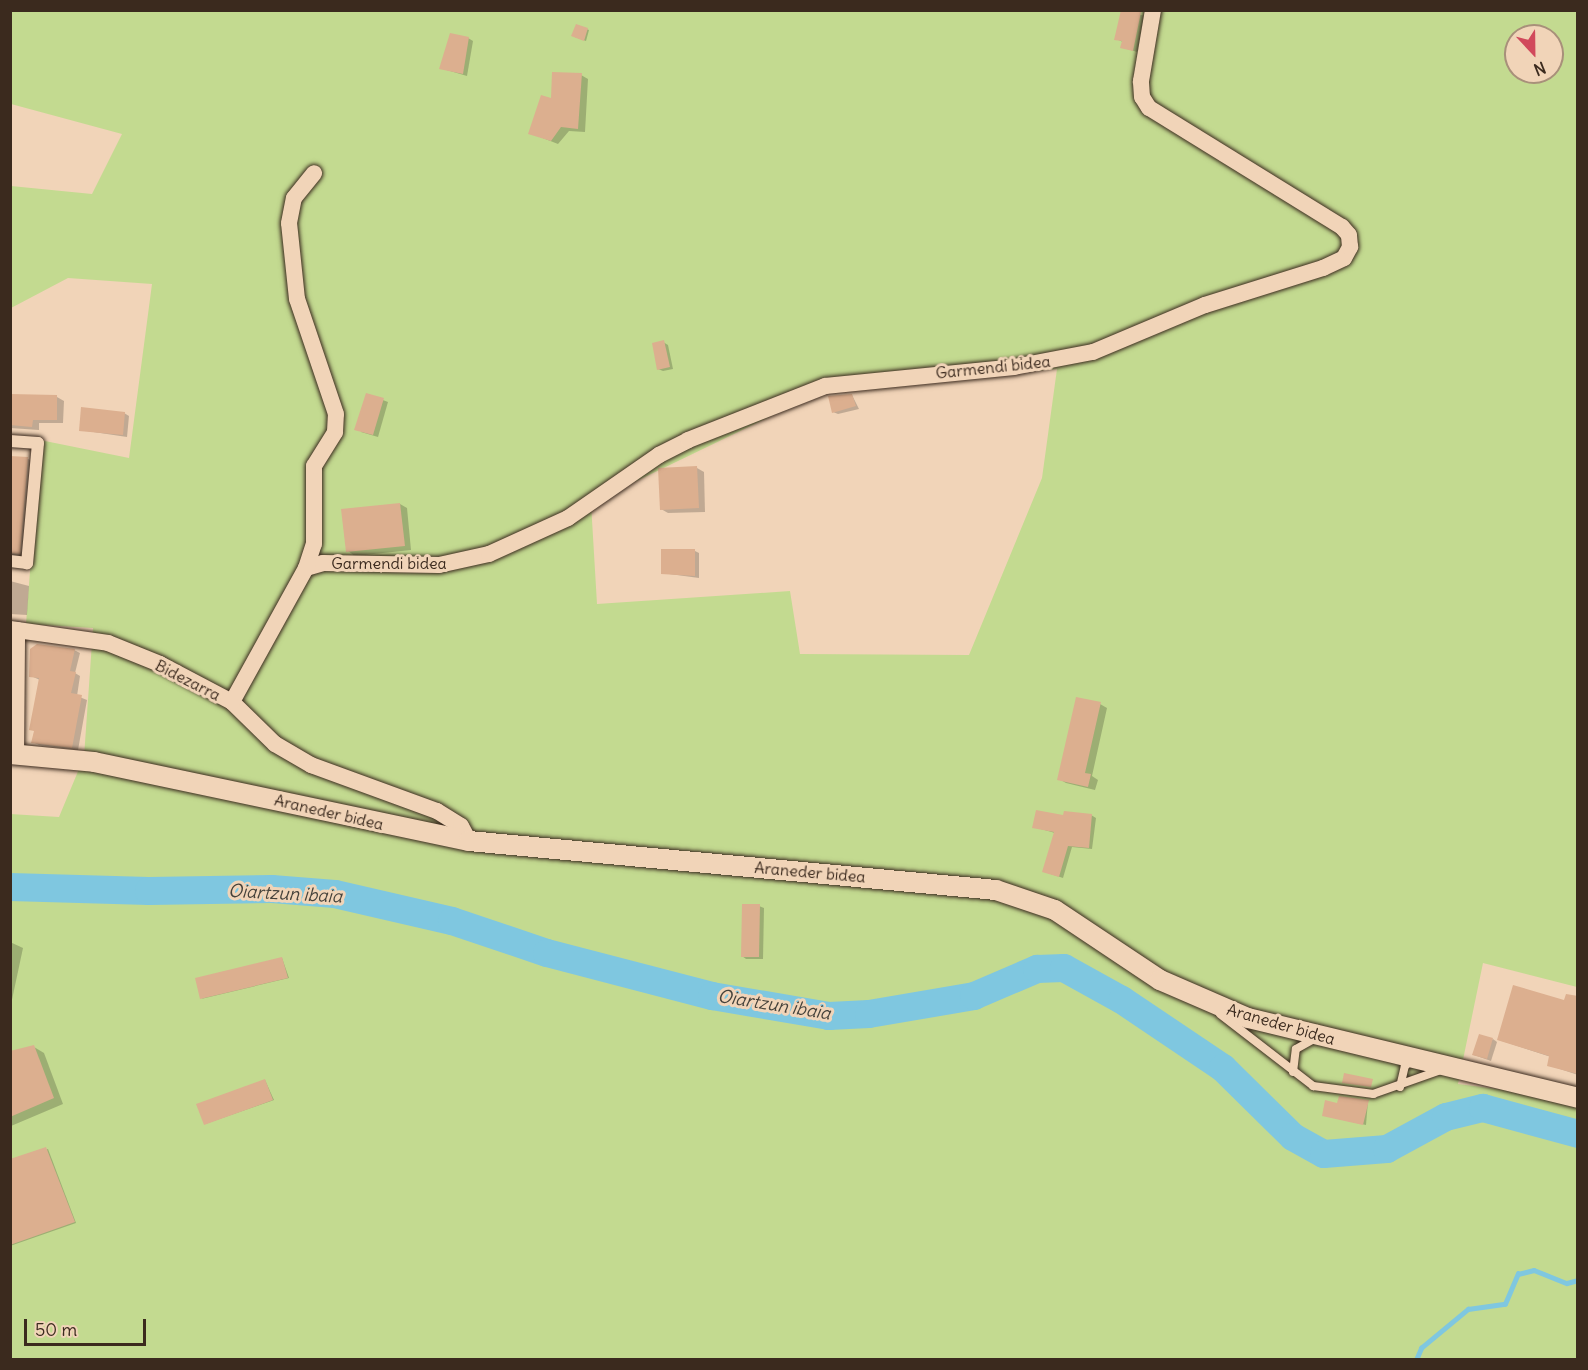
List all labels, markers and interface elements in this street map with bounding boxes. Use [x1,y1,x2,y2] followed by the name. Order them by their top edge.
[1504,24,1564,84] north arrow
[1531,57,1549,80] text: N
[935,351,1051,383] street label: Garmendi bidea
[331,553,447,573] street label: Garmendi bidea
[152,655,224,705] street label: Bidezarra
[273,790,385,834] street label: Araneder bidea
[754,858,866,886] street label: Araneder bidea
[227,880,343,908] water label: Oiartzun ibaia
[716,985,832,1025] water label: Oiartzun ibaia
[1225,999,1337,1049] street label: Araneder bidea
[27,1307,148,1345] scale bar
[35,1318,77,1341] text: 50 m

